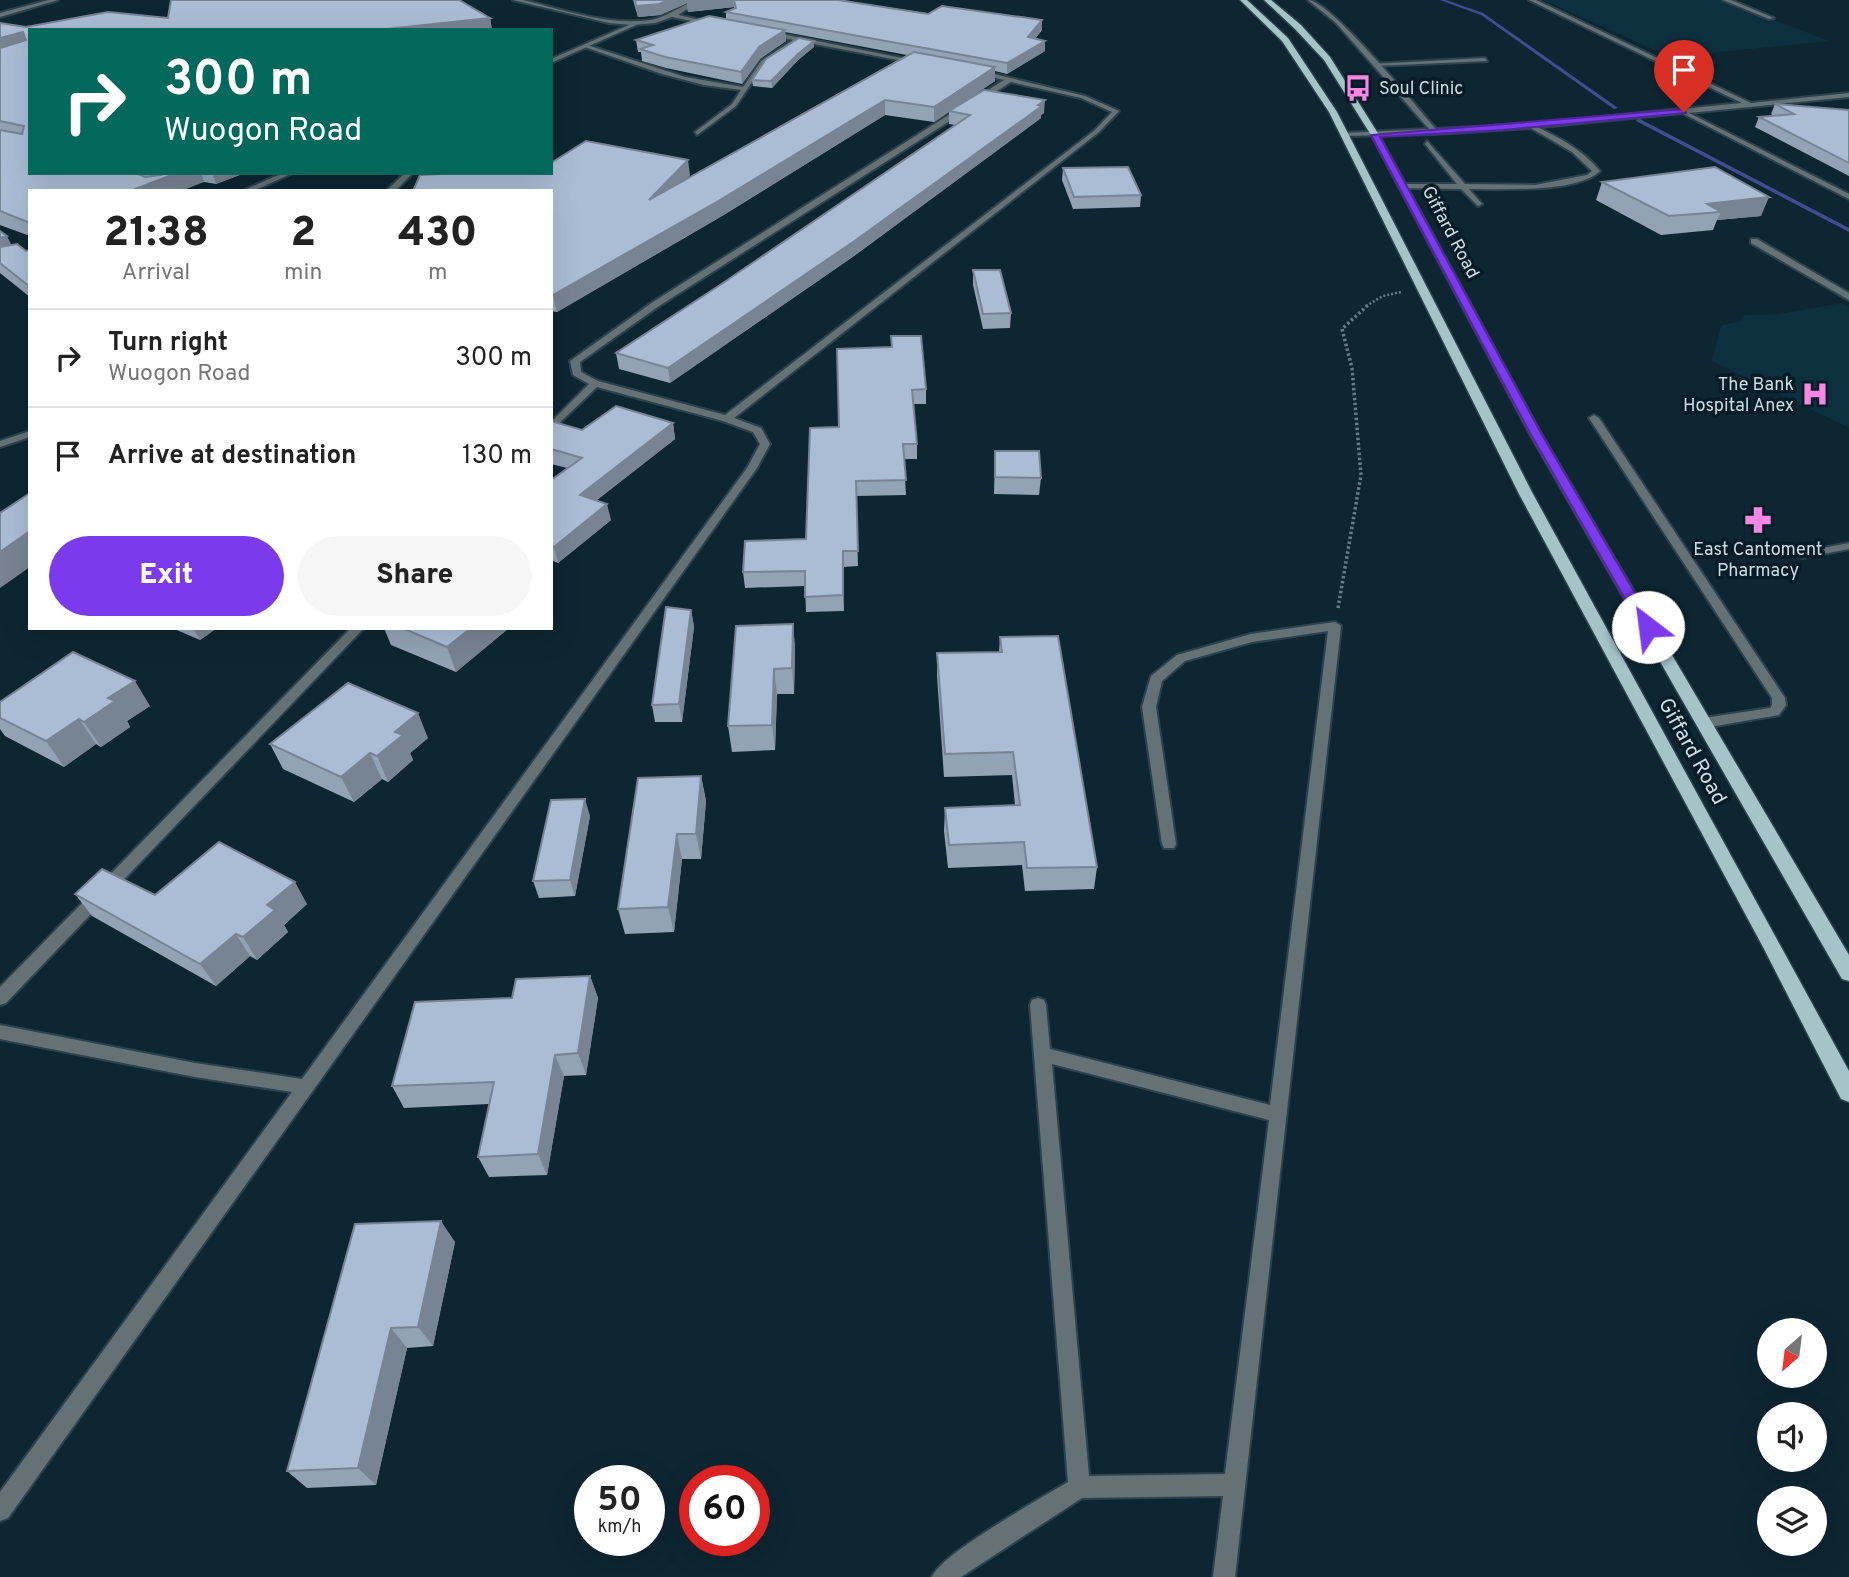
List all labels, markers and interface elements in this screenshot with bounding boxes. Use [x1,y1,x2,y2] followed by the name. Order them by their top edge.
[1654,40,1714,112] pin
[164,51,312,113] text: 300 m
[1665,51,1703,89] icon: arrive
[49,56,140,147] icon: right
[1343,73,1373,103] bus stop icon: Soul Clinic
[1379,78,1463,101] place label: Soul Clinic
[164,112,362,152] text: Wuogon Road
[1416,183,1484,283] street label: Giffard Road
[103,208,209,261] text: 21:38
[290,208,316,261] text: 2
[398,208,477,261] text: 430
[122,259,190,288] text: Arrival
[284,259,322,288] text: min
[428,259,447,288] text: m
[108,327,228,360] text: Turn right
[49,339,87,377] icon: right
[455,342,532,375] text: 300 m
[108,360,250,389] text: Wuogon Road
[1683,374,1794,418] place label: The Bank Hospital Anex
[1800,379,1830,409] hospital icon: The Bank Hospital Anex
[49,437,87,475] icon: arrive
[108,440,356,473] text: Arrive at destination
[462,440,532,473] text: 130 m
[1743,505,1773,535] pharmacy icon: East Cantoment Pharmacy
[49,536,284,616] button: Exit
[298,536,532,616] button: Share
[1693,539,1823,583] place label: East Cantoment Pharmacy
[1611,590,1685,664] position arrow
[1651,693,1732,810] street label: Giffard Road
[1757,1318,1827,1388] north arrow
[1757,1318,1827,1556] map controls
[1757,1402,1827,1472] button: sound
[679,1465,770,1556] speed limit sign: 60
[597,1479,642,1523] text: 50
[1757,1486,1827,1556] button: layers
[598,1516,641,1539] text: km/h

